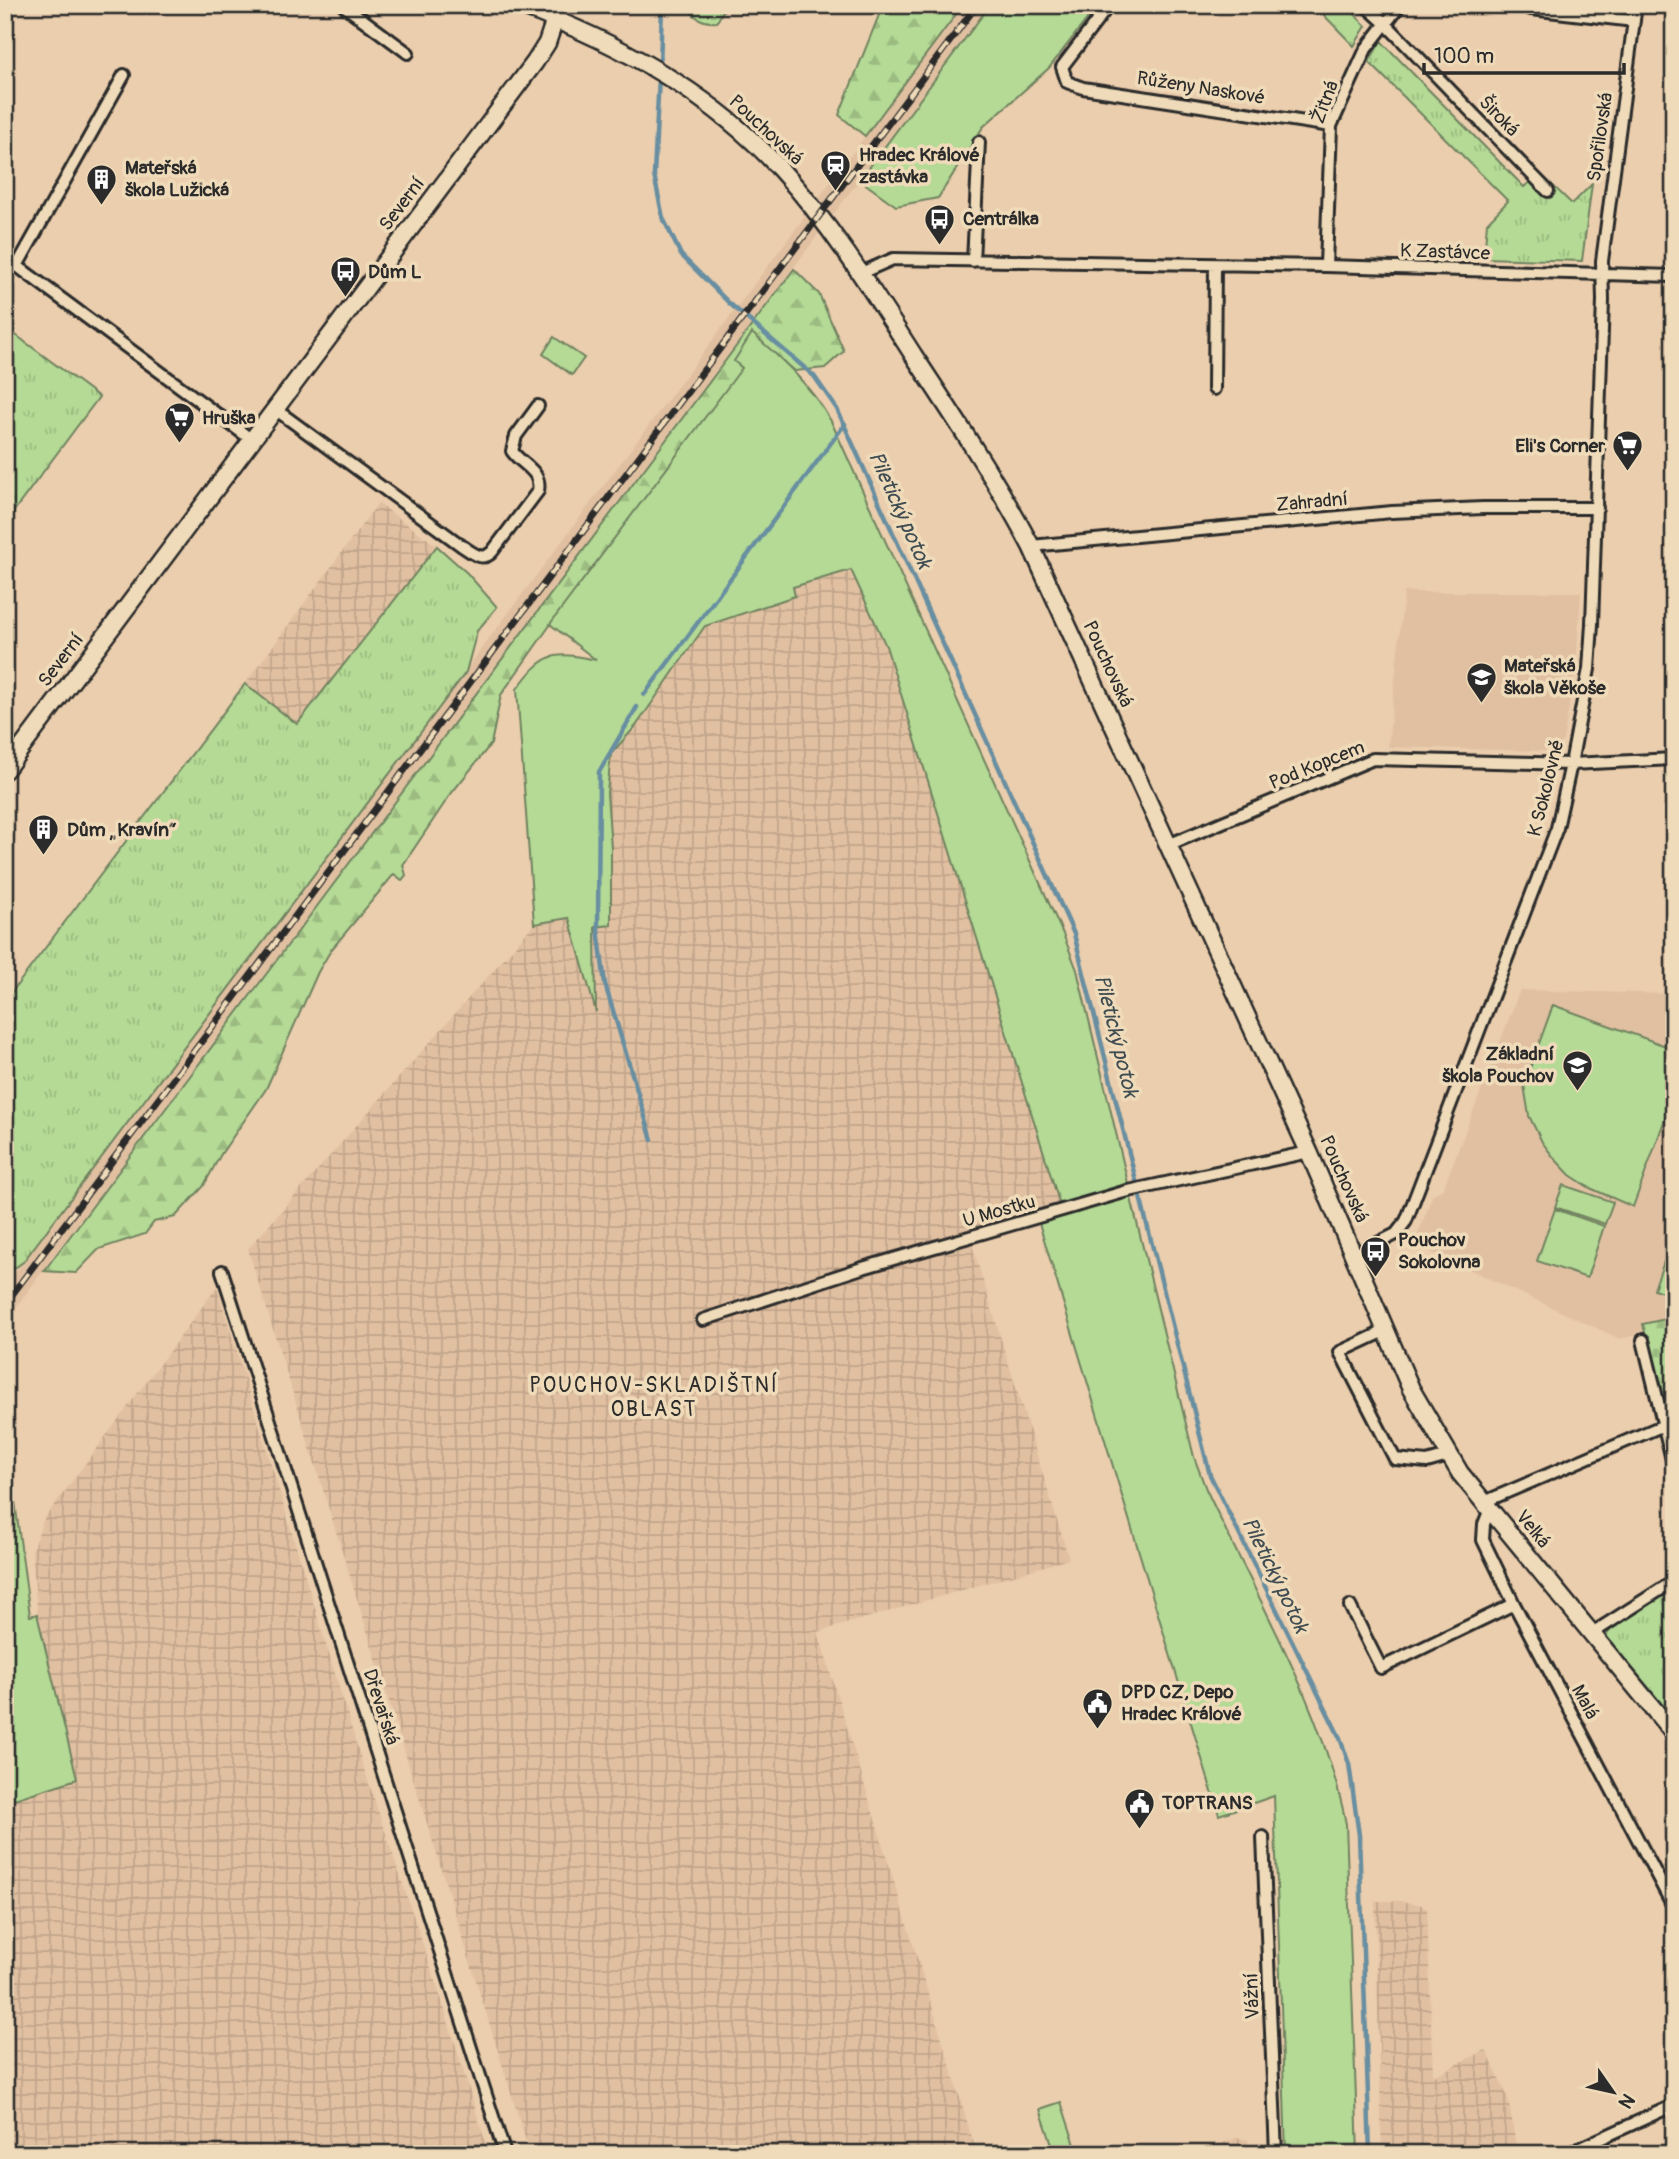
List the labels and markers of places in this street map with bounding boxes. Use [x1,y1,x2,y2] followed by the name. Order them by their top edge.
[859,143,980,189] place label: Hradec Králové zastávka
[819,149,853,193] station icon: Hradec Králové zastávka
[125,156,229,202] place label: Mateřská škola Lužická
[85,162,119,206] building icon: Mateřská škola Lužická
[923,202,957,246] bus stop icon: Centrálka
[963,207,1039,231] place label: Centrálka
[328,255,362,299] bus stop icon: Dům L
[368,260,422,284] place label: Dům L
[162,401,196,445] supermarket icon: Hruška
[202,406,256,430] place label: Hruška
[1611,429,1645,473] supermarket icon: Eli's Corner
[1515,434,1605,458] place label: Eli's Corner
[1504,654,1606,700] place label: Mateřská škola Věkoše
[1464,660,1498,704] school or university icon: Mateřská škola Věkoše
[27,813,61,857] building icon: Dům „Kravín“
[67,818,177,842] place label: Dům „Kravín“
[1442,1042,1555,1088] place label: Základní škola Pouchov
[1560,1048,1594,1092] school or university icon: Základní škola Pouchov
[1398,1228,1480,1274] place label: Pouchov Sokolovna
[1358,1234,1392,1278] bus stop icon: Pouchov Sokolovna
[1121,1680,1242,1726] place label: DPD CZ, Depo Hradec Králové
[1081,1686,1115,1730] public building icon: DPD CZ, Depo Hradec Králové
[1122,1786,1156,1830] public building icon: TOPTRANS
[1161,1791,1253,1815] place label: TOPTRANS

